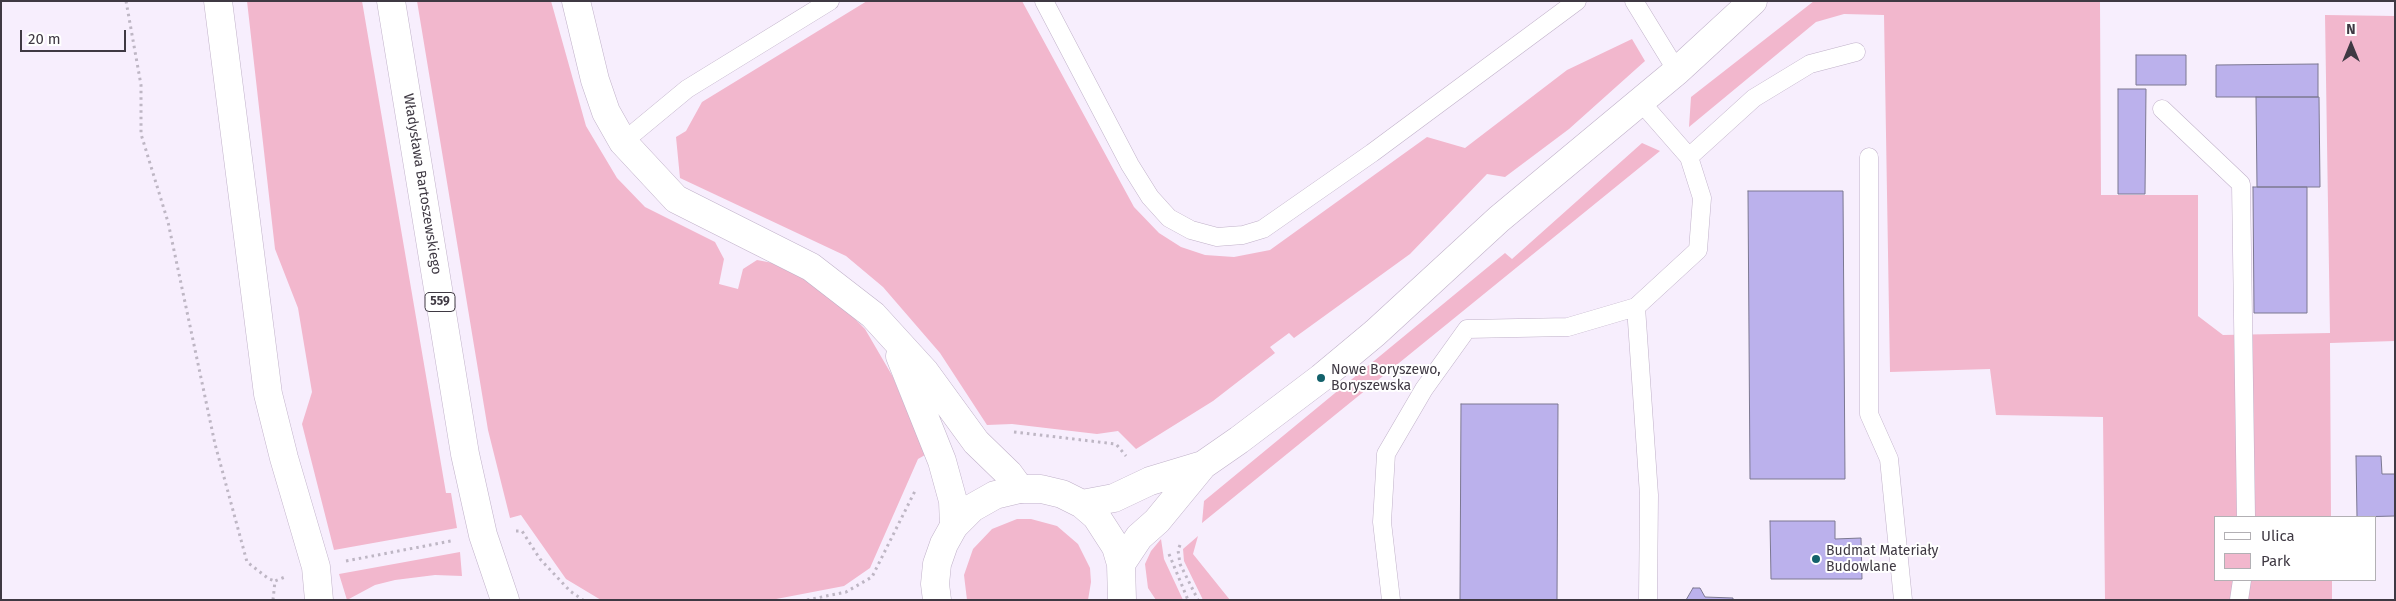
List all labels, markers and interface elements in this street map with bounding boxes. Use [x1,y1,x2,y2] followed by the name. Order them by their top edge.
[22,20,129,52] scale bar
[2326,20,2376,70] north arrow
[2346,21,2356,38] text: N
[28,30,61,48] text: 20 m
[399,92,445,276] street label: Władysława Bartoszewskiego
[425,292,455,312] road number: 559
[1331,362,1441,394] place label: Nowe Boryszewo, Boryszewska
[1315,372,1327,384] marker: Nowe Boryszewo, Boryszewska
[2214,516,2376,581] legend
[2261,527,2295,545] text: Ulica
[1826,543,1938,576] place label: Budmat Materiały Budowlane
[2261,552,2291,570] text: Park
[1810,553,1822,565] marker: Budmat Materiały Budowlane

